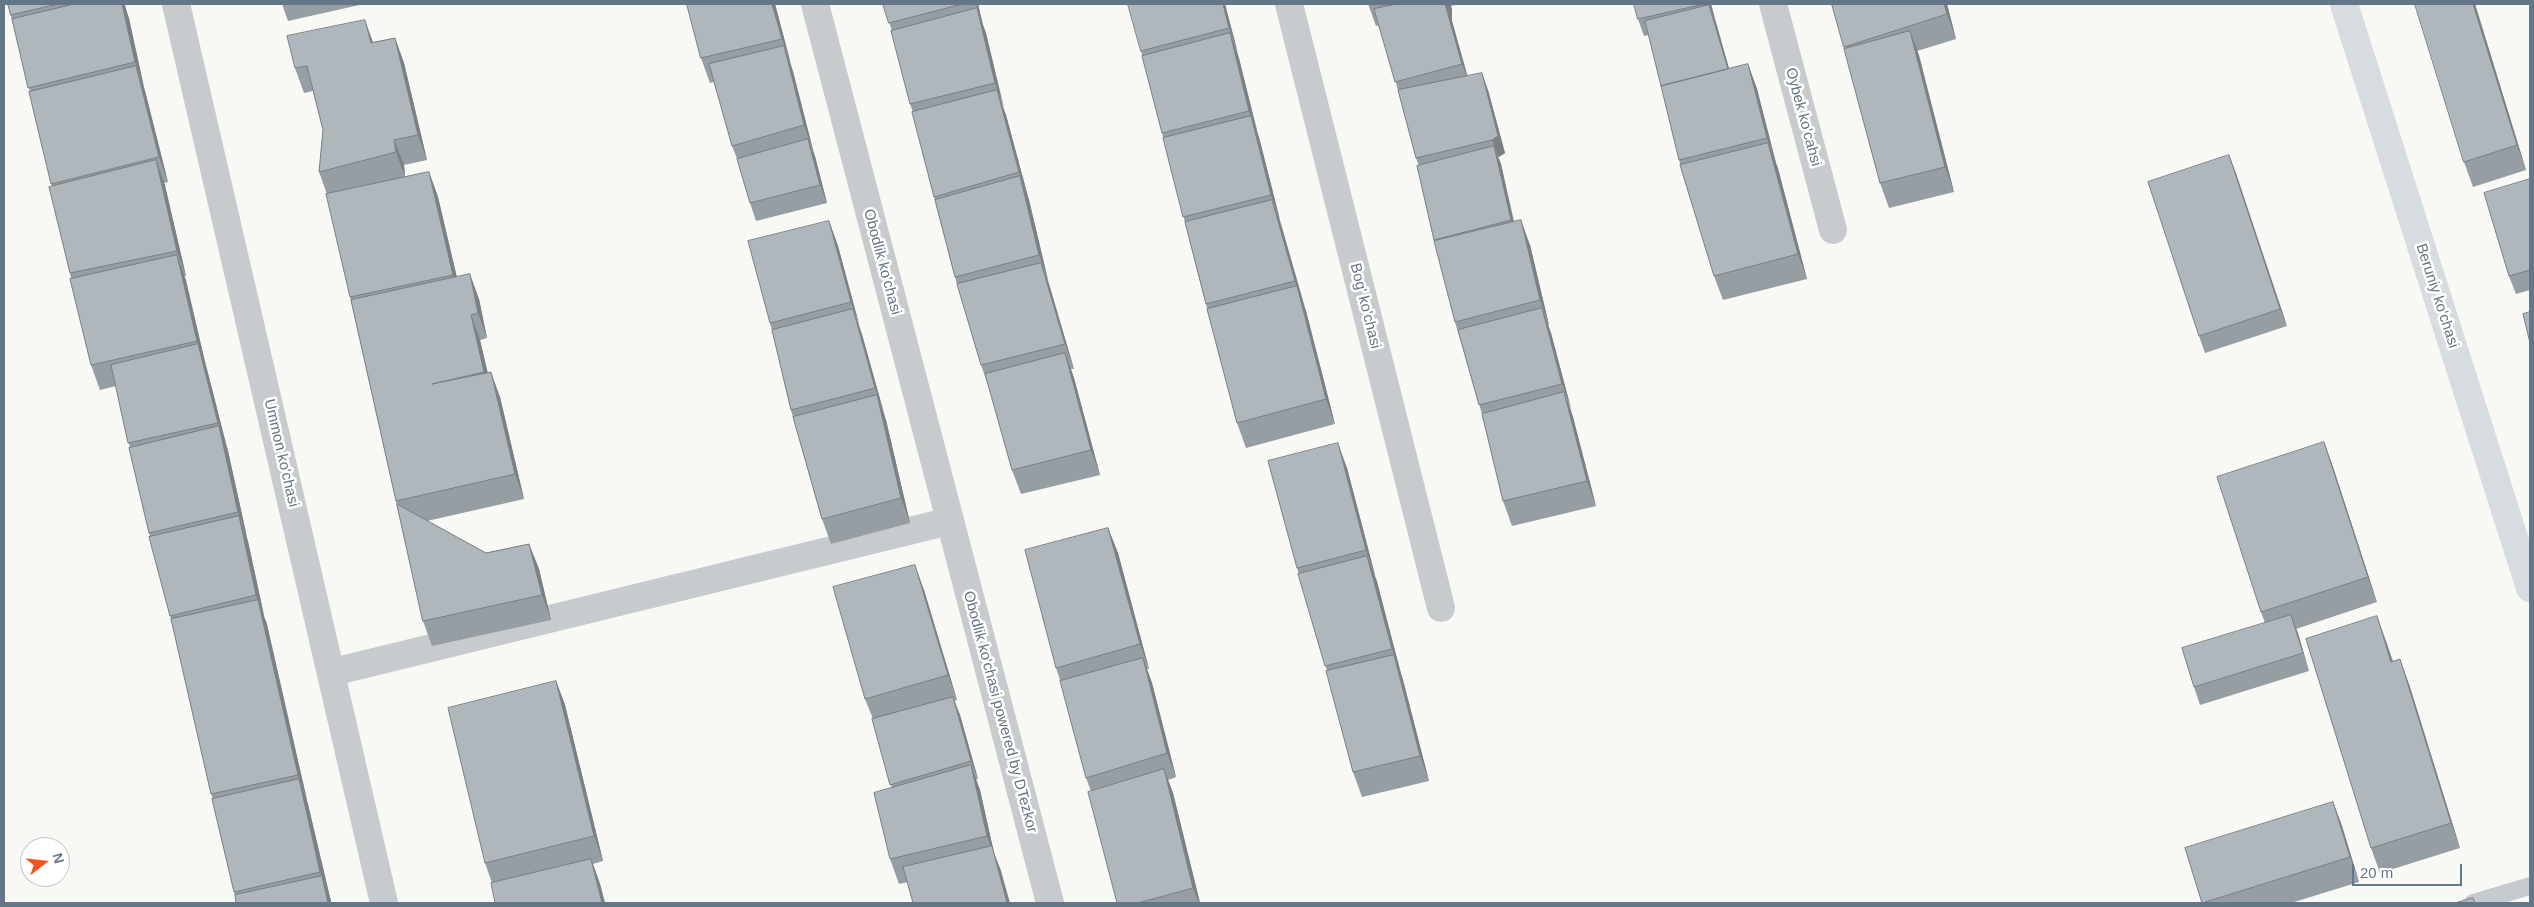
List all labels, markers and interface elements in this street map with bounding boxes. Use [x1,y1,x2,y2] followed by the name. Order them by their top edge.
[1781,66,1825,168] street label: Oybek ko'cahsi
[859,207,905,317] street label: Obodlik ko'chasi
[2412,242,2462,350] street label: Beruniy ko'chasi
[1346,261,1384,351] street label: Bog' ko'chasi
[260,397,302,509] street label: Ummon ko'chasi
[959,589,1041,835] street label: Obodlik ko'chasi powered by DTezkor
[20,837,70,887] north arrow
[49,851,68,865] text: N
[2354,854,2464,886] scale bar
[2360,864,2393,881] text: 20 m

